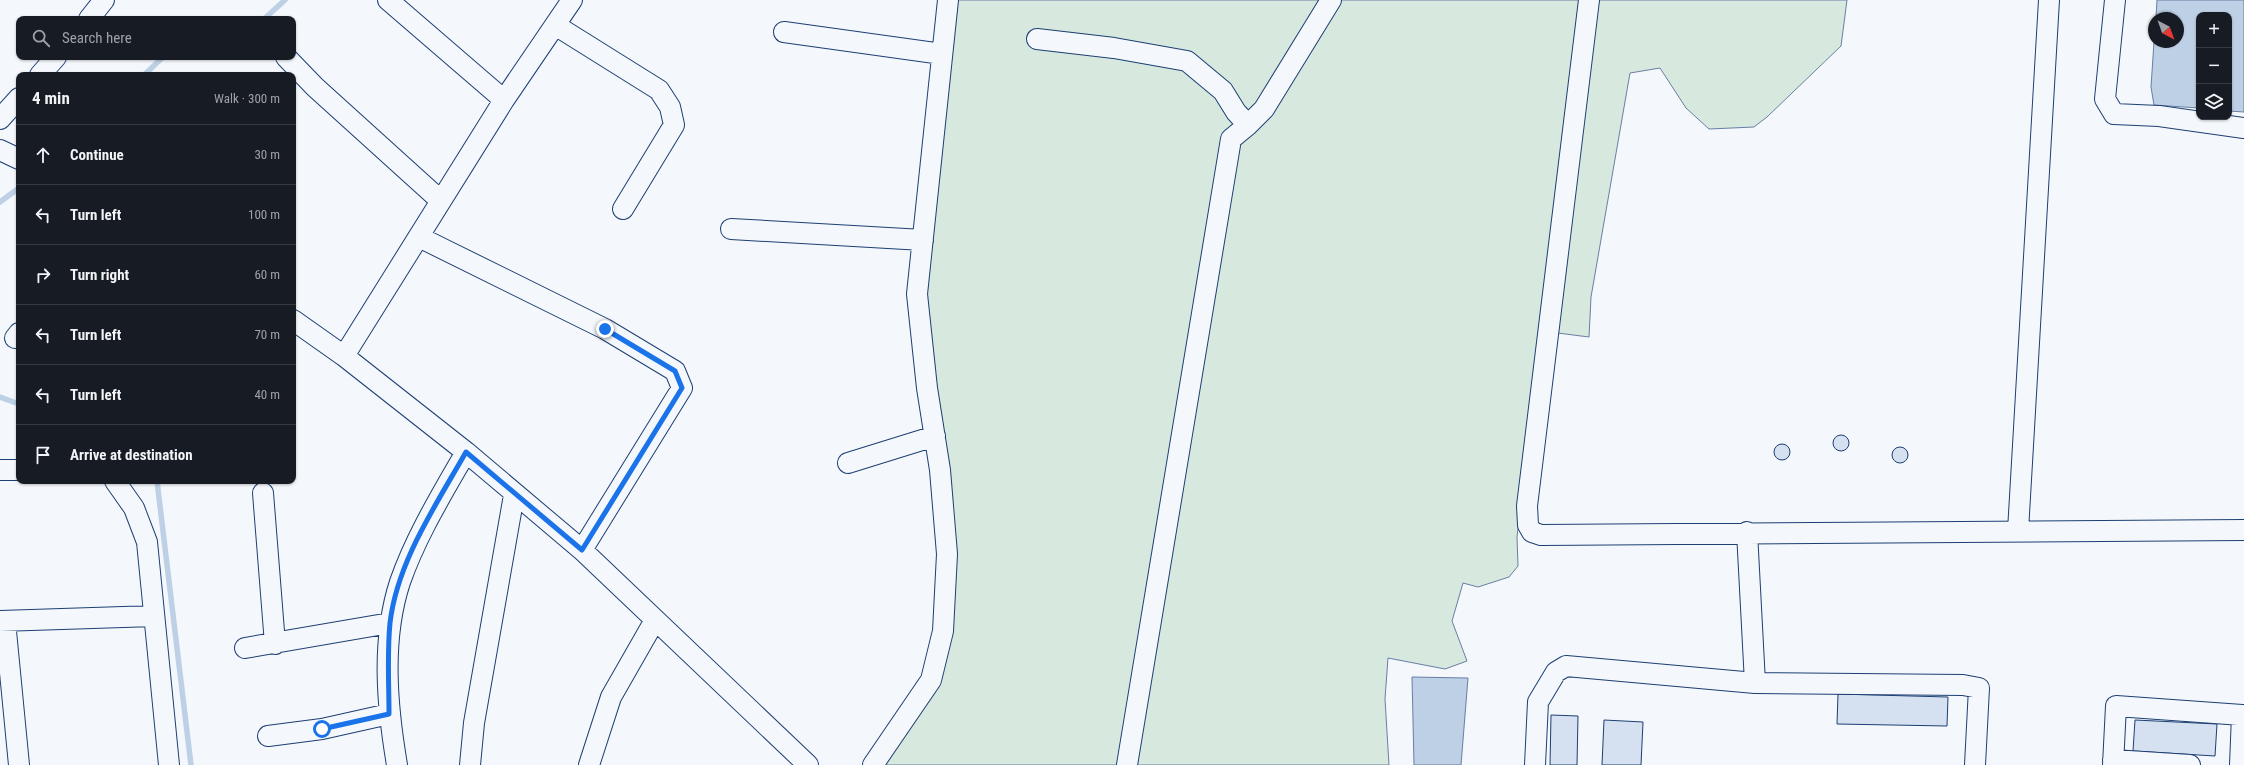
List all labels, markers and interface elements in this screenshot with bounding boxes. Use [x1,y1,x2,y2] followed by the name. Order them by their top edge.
[2148,12,2184,48] north arrow
[2196,12,2232,120] map controls
[2196,12,2232,48] button: +
[16,16,296,60] search box
[30,27,52,49] icon: search
[62,29,132,47] text: Search here
[2196,48,2232,84] button: −
[2196,84,2232,120] button: layers
[32,88,70,108] text: 4 min
[214,91,280,106] text: Walk · 300 m
[32,144,54,166] icon: ahead
[70,146,124,164] text: Continue
[254,147,280,162] text: 30 m
[32,204,54,226] icon: left
[70,206,121,224] text: Turn left
[248,207,280,222] text: 100 m
[32,264,54,286] icon: right
[70,266,129,284] text: Turn right
[254,267,280,282] text: 60 m
[596,320,614,338] route end
[32,324,54,346] icon: left
[70,326,121,344] text: Turn left
[254,327,280,342] text: 70 m
[32,384,54,406] icon: left
[70,386,121,404] text: Turn left
[254,387,280,402] text: 40 m
[32,444,54,466] icon: arrive
[70,446,193,464] text: Arrive at destination
[313,720,331,738] route start

